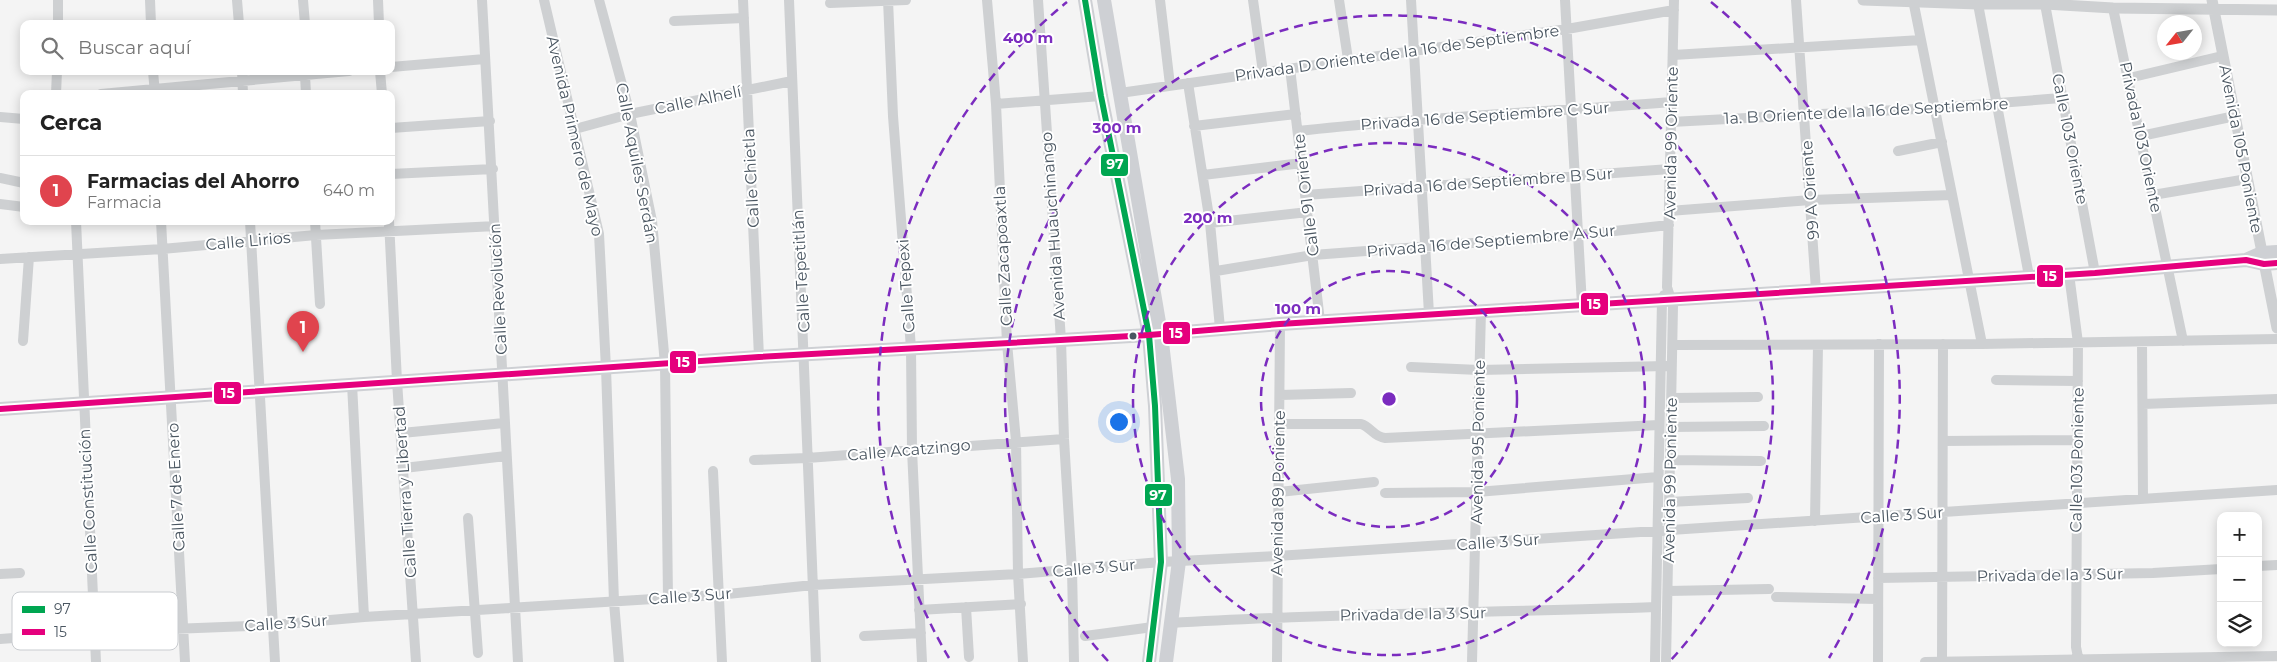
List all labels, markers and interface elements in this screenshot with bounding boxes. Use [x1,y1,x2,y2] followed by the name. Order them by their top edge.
[2157,15,2202,60] north arrow
[20,20,395,75] search box
[1233,21,1561,85] street label: Privada D Oriente de la 16 de Septiembre
[1003,28,1053,47] text: 400 m
[38,34,66,62] icon: search
[543,34,607,238] street label: Avenida Primero de Mayo
[78,36,191,59] text: Buscar aquí
[2116,60,2166,214] street label: Privada 103 Oriente
[2215,63,2267,235] street label: Avenida 105 Poniente
[1660,66,1682,220] street label: Avenida 99 Oriente
[2048,72,2092,206] street label: Calle 103 Oriente
[612,81,662,245] street label: Calle Aquiles Serdán
[653,81,744,118] street label: Calle Alhelí
[1723,94,2009,128] street label: 1a. B Oriente de la 16 de Septiembre
[1360,98,1610,134] street label: Privada 16 de Septiembre C Sur
[40,110,102,135] text: Cerca
[1091,118,1142,137] text: 300 m
[739,128,763,228] street label: Calle Chietla
[1037,131,1069,321] street label: Avenida Huauchinango
[1289,133,1323,257] street label: Calle 91 Oriente
[1797,140,1823,240] street label: 99 A Oriente
[1100,153,1129,177] line badge: 97
[1106,155,1124,173] text: 97
[1362,164,1614,200] street label: Privada 16 de Septiembre B Sur
[87,170,300,193] text: Farmacias del Ahorro
[53,181,59,200] text: 1
[323,181,375,200] text: 640 m
[990,185,1016,327] street label: Calle Zacapoaxtla
[87,193,162,212] text: Farmacia
[1183,208,1233,227] text: 200 m
[788,209,814,333] street label: Calle Tepetitlán
[1366,221,1616,261] street label: Privada 16 de Septiembre A Sur
[485,223,511,355] street label: Calle Revolución
[205,228,291,254] street label: Calle Lirios
[893,238,919,334] street label: Calle Tepexi
[2036,264,2064,288] line badge: 15
[2043,267,2057,285] text: 15
[1580,292,1609,316] line badge: 15
[1587,295,1601,313] text: 15
[1275,299,1321,318] text: 100 m
[287,311,319,352] pin: 1
[1162,321,1191,345] line badge: 15
[1169,324,1183,342] text: 15
[1128,331,1138,341] unlabelled marker
[669,350,697,374] line badge: 15
[676,353,690,371] text: 15
[1467,360,1489,524] street label: Avenida 95 Poniente
[213,381,242,405] line badge: 15
[221,384,235,402] text: 15
[2066,387,2088,533] street label: Calle 103 Poniente
[1380,390,1398,408] centre of rings
[1659,397,1681,563] street label: Avenida 99 Poniente
[390,405,420,579] street label: Calle Tierra y Libertad
[1106,409,1132,435] your location
[1267,410,1289,576] street label: Avenida 89 Poniente
[163,422,189,552] street label: Calle 7 de Enero
[75,428,101,574] street label: Calle Constitución
[847,435,971,465] street label: Calle Acatzingo
[1144,483,1173,507] line badge: 97
[1149,486,1167,504] text: 97
[1860,503,1944,527] street label: Calle 3 Sur
[2217,512,2262,647] map controls
[2217,512,2262,557] button: +
[1456,530,1540,554] street label: Calle 3 Sur
[1052,555,1136,581] street label: Calle 3 Sur
[2217,557,2262,602] button: −
[1976,564,2124,586] street label: Privada de la 3 Sur
[648,584,732,608] street label: Calle 3 Sur
[12,592,178,650] legend
[54,600,71,618] text: 97
[2217,602,2262,647] button: layers
[1339,603,1487,625] street label: Privada de la 3 Sur
[244,611,328,635] street label: Calle 3 Sur
[54,623,67,641] text: 15

